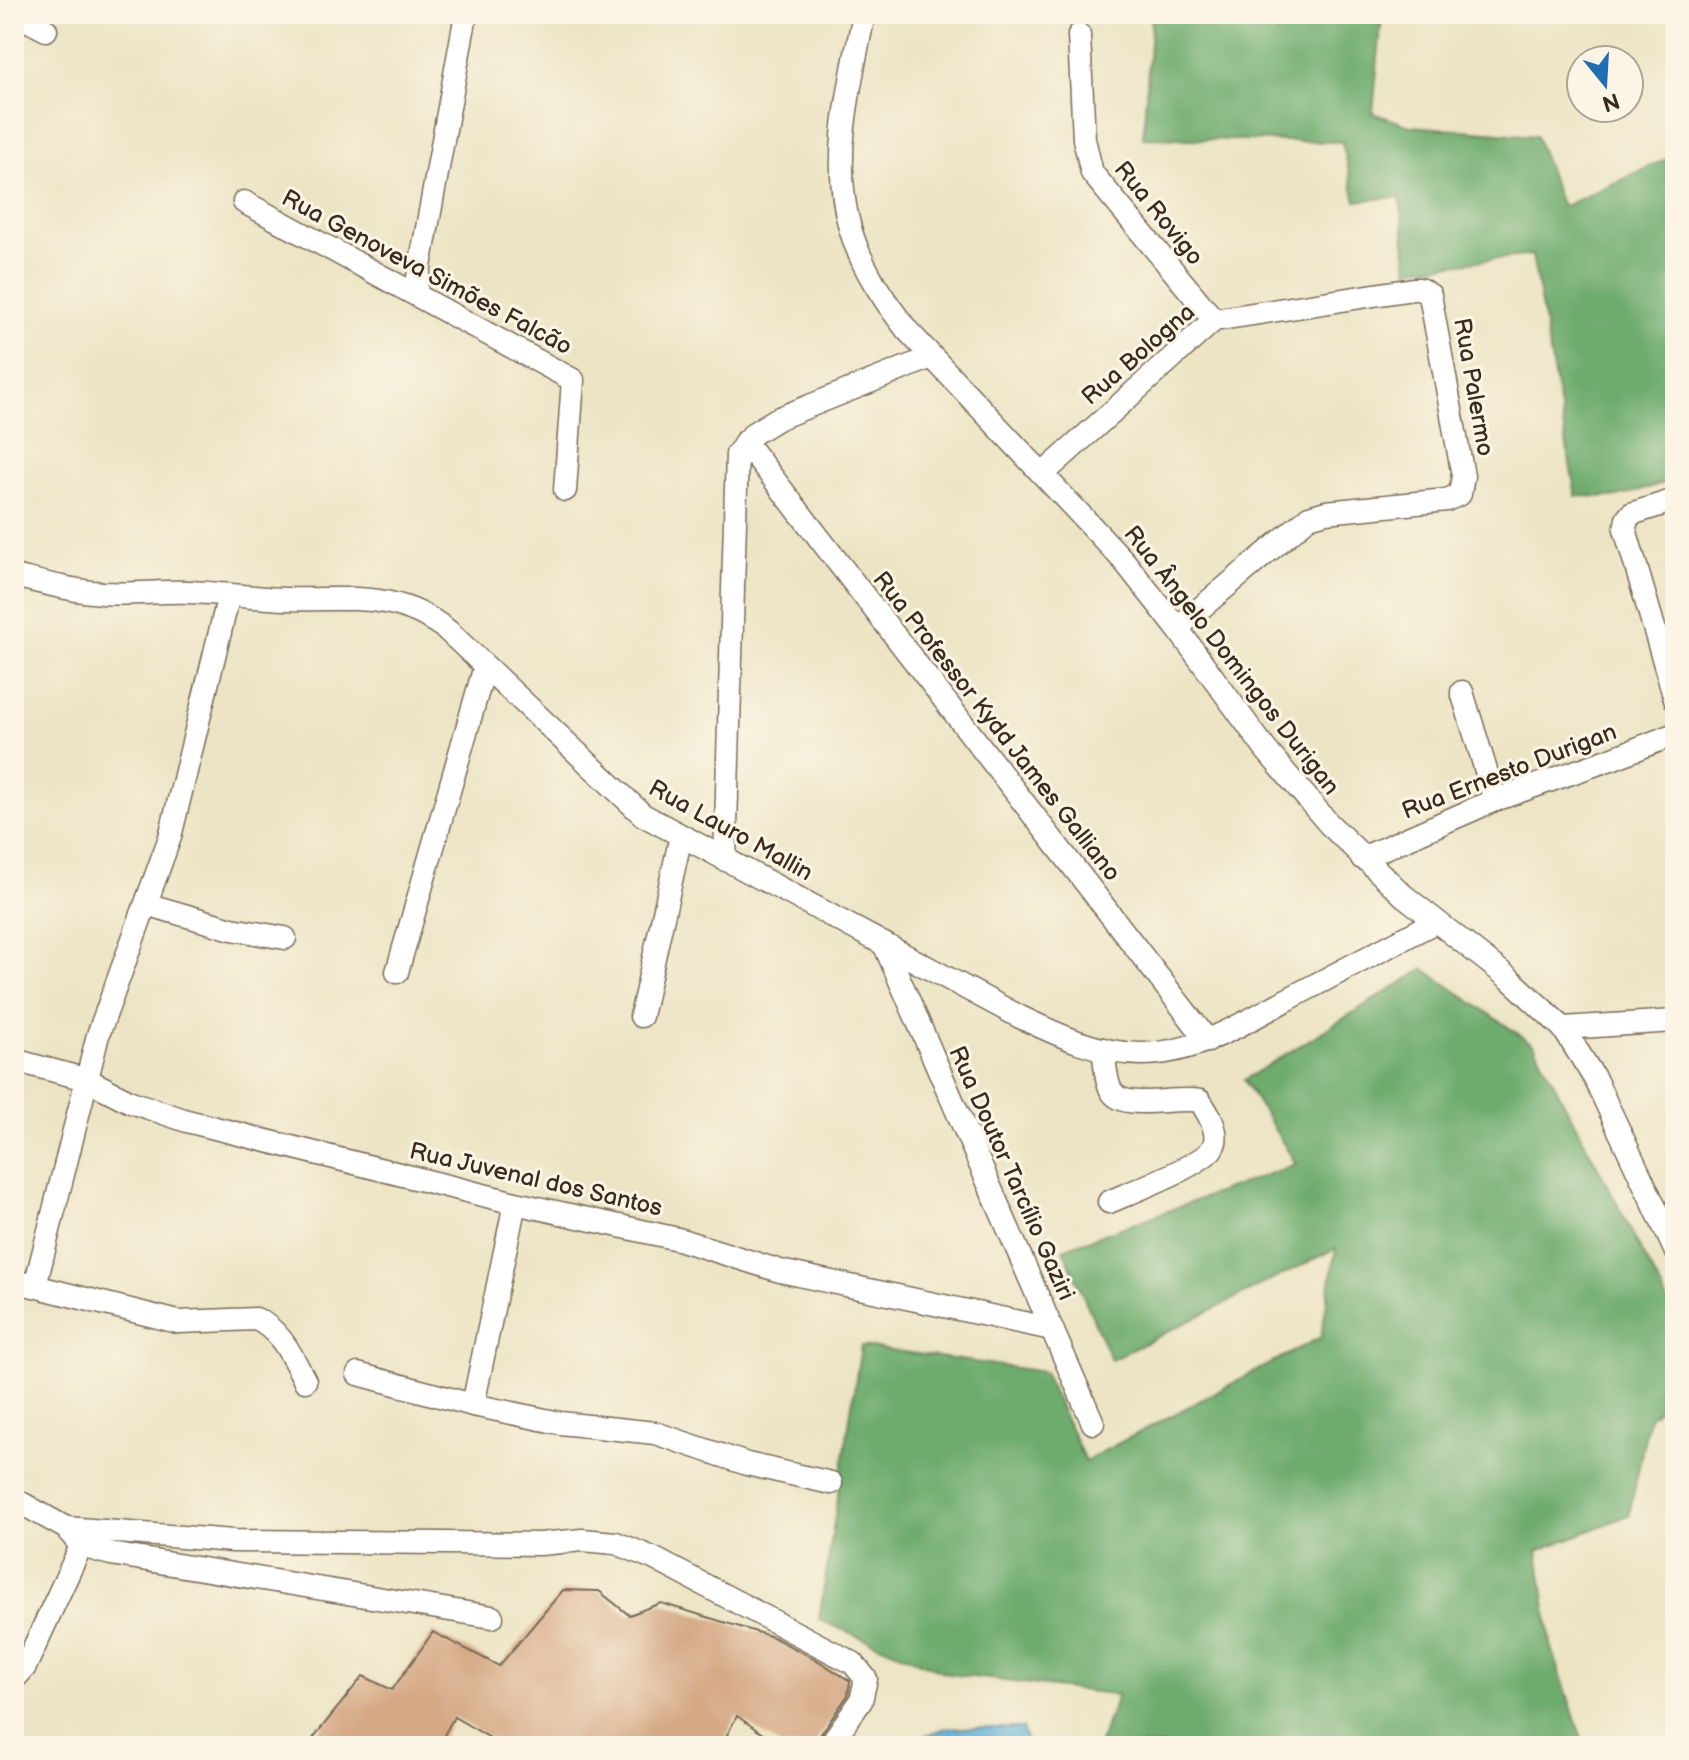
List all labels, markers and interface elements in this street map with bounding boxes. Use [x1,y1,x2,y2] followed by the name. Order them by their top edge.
[1565,44,1645,124] north arrow
[1599,86,1623,117] text: N
[1108,155,1209,271] street label: Rua Rovigo
[277,183,577,361] street label: Rua Genoveva Simões Falcão
[1076,297,1201,411] street label: Rua Bologna
[1447,316,1500,458] street label: Rua Palermo
[1117,519,1347,801] street label: Rua Ângelo Domingos Durigan
[867,566,1127,887] street label: Rua Professor Kydd James Galliano
[1398,717,1621,826] street label: Rua Ernesto Durigan
[644,773,818,887] street label: Rua Lauro Mallin
[942,1042,1081,1305] street label: Rua Doutor Tarcílio Gaziri
[407,1136,665,1223] street label: Rua Juvenal dos Santos

